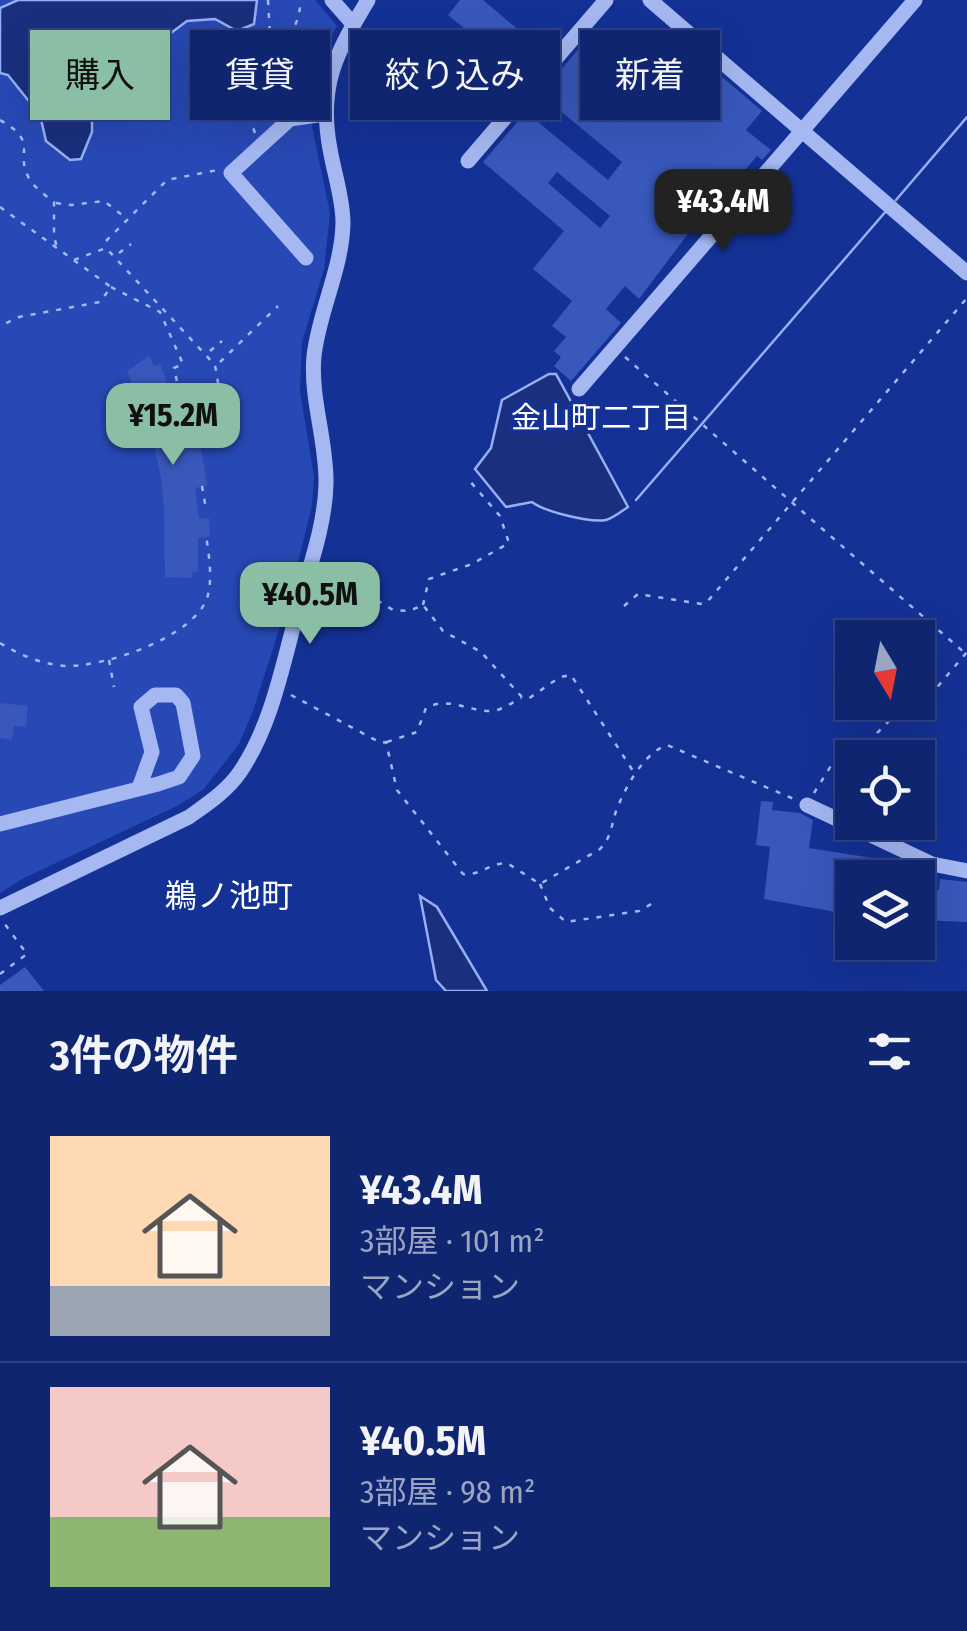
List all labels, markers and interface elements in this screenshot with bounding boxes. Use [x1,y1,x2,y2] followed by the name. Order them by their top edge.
[30,30,170,120] chip: 購入
[190,30,330,120] chip: 賃貸
[350,30,560,120] chip: 絞り込み
[580,30,720,120] chip: 新着
[642,169,804,254] pin: ¥43.4M
[676,182,770,220] text: ¥43.4M
[92,383,254,468] pin: ¥15.2M
[128,396,218,434] text: ¥15.2M
[511,400,691,436] district label: 金山町二丁目
[229,562,391,647] pin: ¥40.5M
[262,575,358,613] text: ¥40.5M
[835,620,935,720] north arrow
[835,620,935,960] map controls
[835,740,935,840] button: locate
[835,860,935,960] button: layers
[165,877,293,915] district label: 鵜ノ池町
[862,1024,917,1079] icon: filters
[50,1031,238,1081] text: 3件の物件
[360,1165,482,1215] text: ¥43.4M
[130,1176,250,1296] icon: home
[360,1222,545,1260] text: 3部屋 · 101 m²
[360,1268,520,1306] text: マンション
[360,1416,486,1466] text: ¥40.5M
[130,1427,250,1547] icon: home
[360,1473,535,1511] text: 3部屋 · 98 m²
[360,1519,520,1557] text: マンション

